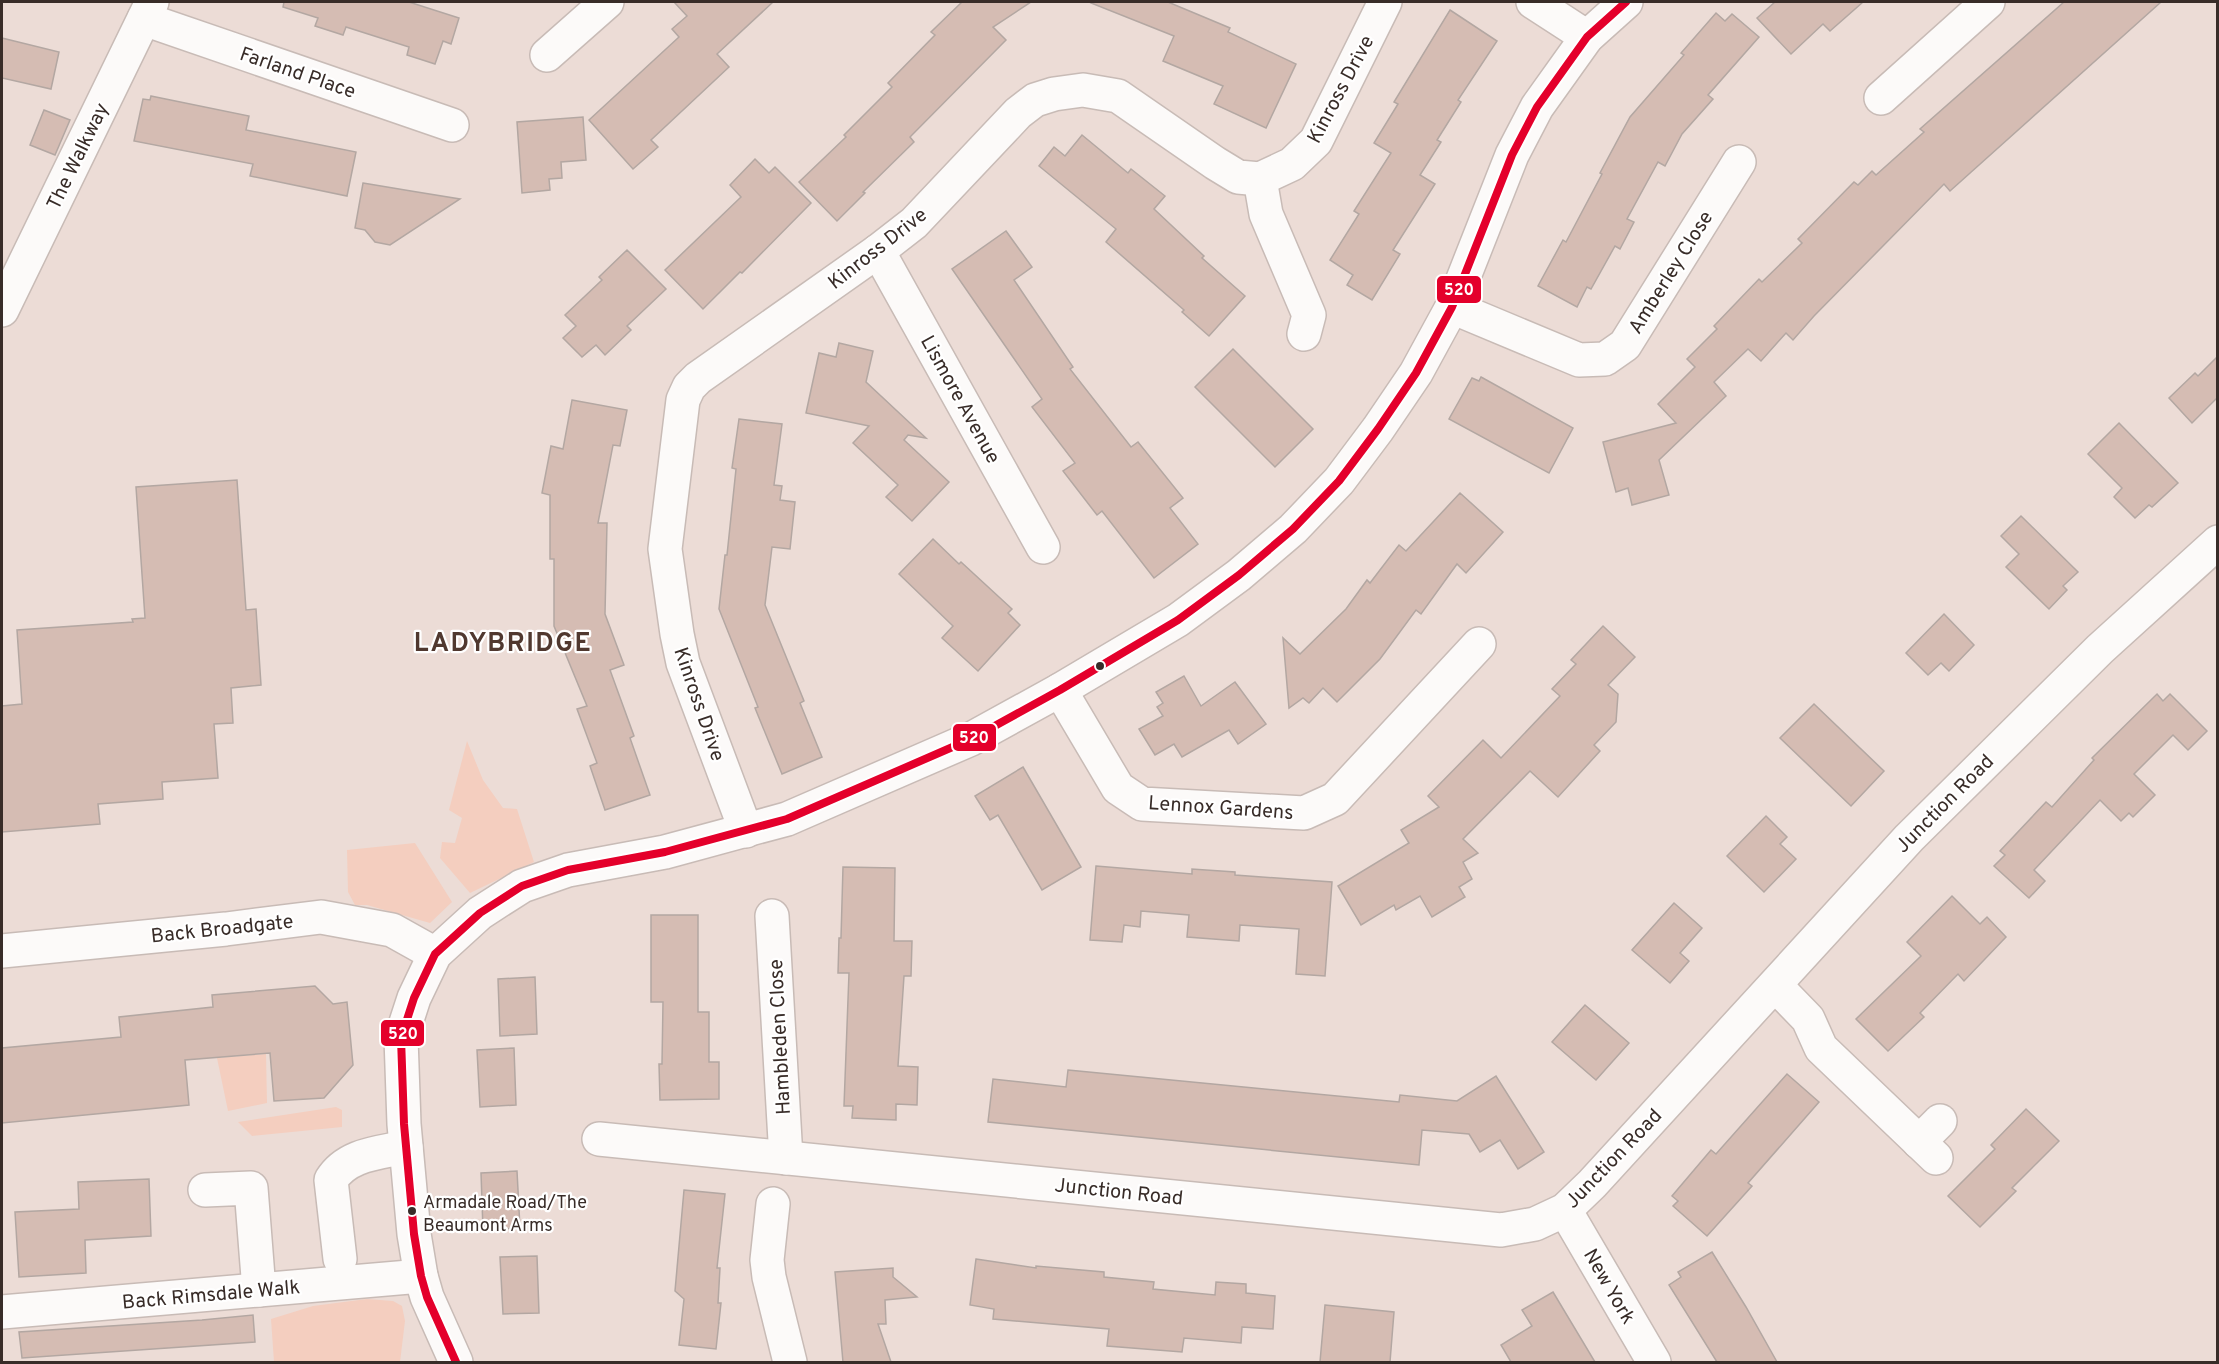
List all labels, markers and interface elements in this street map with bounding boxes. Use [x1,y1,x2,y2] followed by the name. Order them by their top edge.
[1302,31,1381,149] street label: Kinross Drive
[236,42,359,106] street label: Farland Place
[42,99,116,215] street label: The Walkway
[823,203,933,296] street label: Kinross Drive
[1623,207,1720,340] street label: Amberley Close
[1436,275,1482,304] line badge: 520
[1444,281,1474,301] text: 520
[913,331,1005,469] street label: Lismore Avenue
[414,628,592,661] district label: LADYBRIDGE
[666,644,730,765] street label: Kinross Drive
[1094,660,1106,672] unlabelled marker
[952,723,997,752] line badge: 520
[959,729,989,749] text: 520
[1891,750,2000,859] street label: Junction Road
[1147,791,1294,827] street label: Lennox Gardens
[150,910,295,950] street label: Back Broadgate
[764,958,798,1115] street label: Hambleden Close
[380,1019,425,1047] line badge: 520
[388,1025,418,1045] text: 520
[1560,1104,1669,1215] street label: Junction Road
[1053,1173,1184,1213] street label: Junction Road
[423,1192,587,1238] place label: Armadale Road/The Beaumont Arms
[406,1205,418,1217] marker: Armadale Road/The Beaumont Arms
[1576,1244,1640,1330] street label: New York
[121,1275,301,1317] street label: Back Rimsdale Walk

